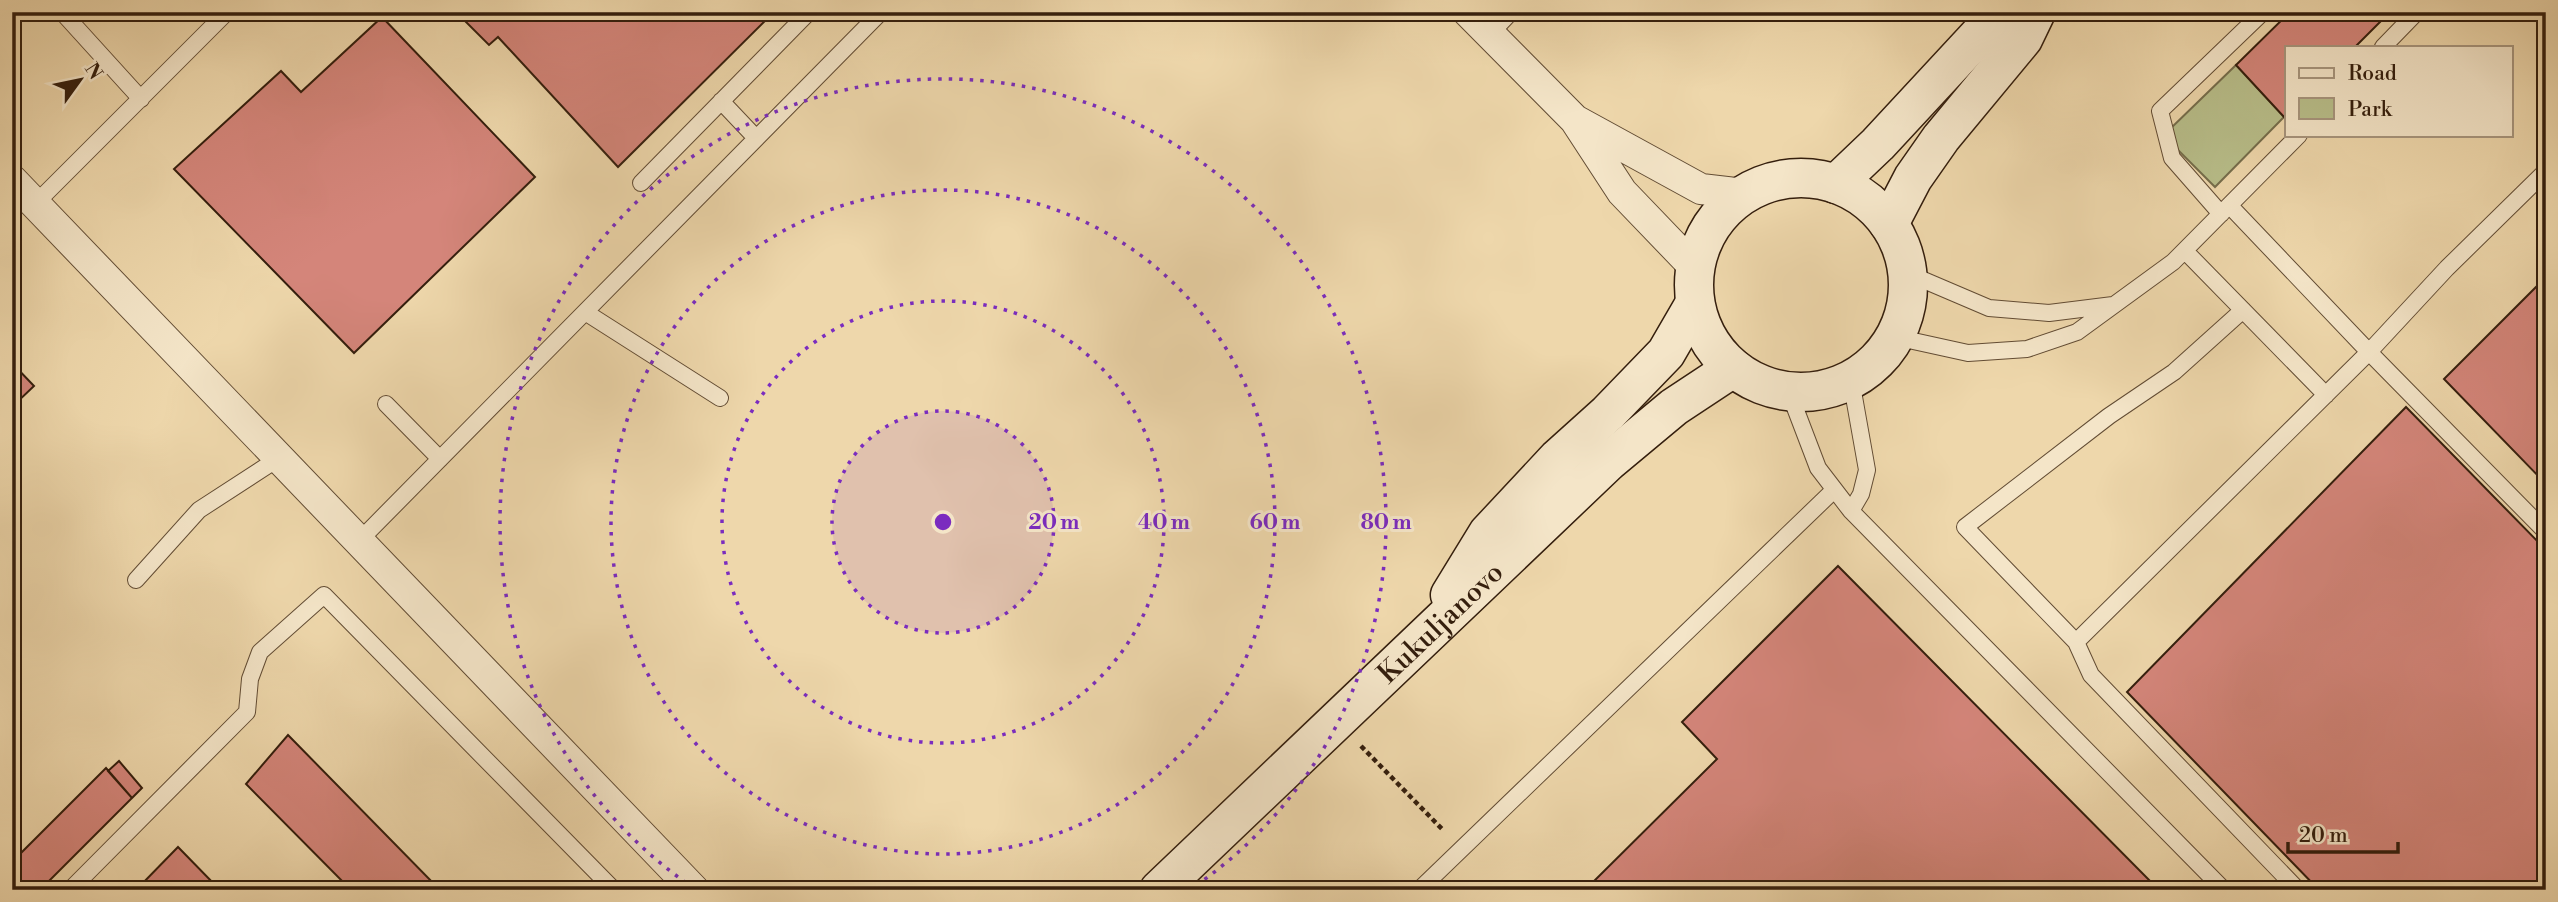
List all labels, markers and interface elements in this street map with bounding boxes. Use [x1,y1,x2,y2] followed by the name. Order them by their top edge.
[46,46,116,116] north arrow
[2285,46,2512,136] legend
[79,58,108,84] text: N
[2348,61,2397,87] text: Road
[2348,97,2393,123] text: Park
[931,510,955,534] centre of rings
[1029,510,1079,536] text: 20 m
[1138,510,1190,536] text: 40 m
[1250,510,1300,536] text: 60 m
[1360,510,1412,536] text: 80 m
[1371,555,1511,692] street label: Kukuljanovo
[2288,811,2399,855] scale bar
[2299,823,2348,849] text: 20 m

